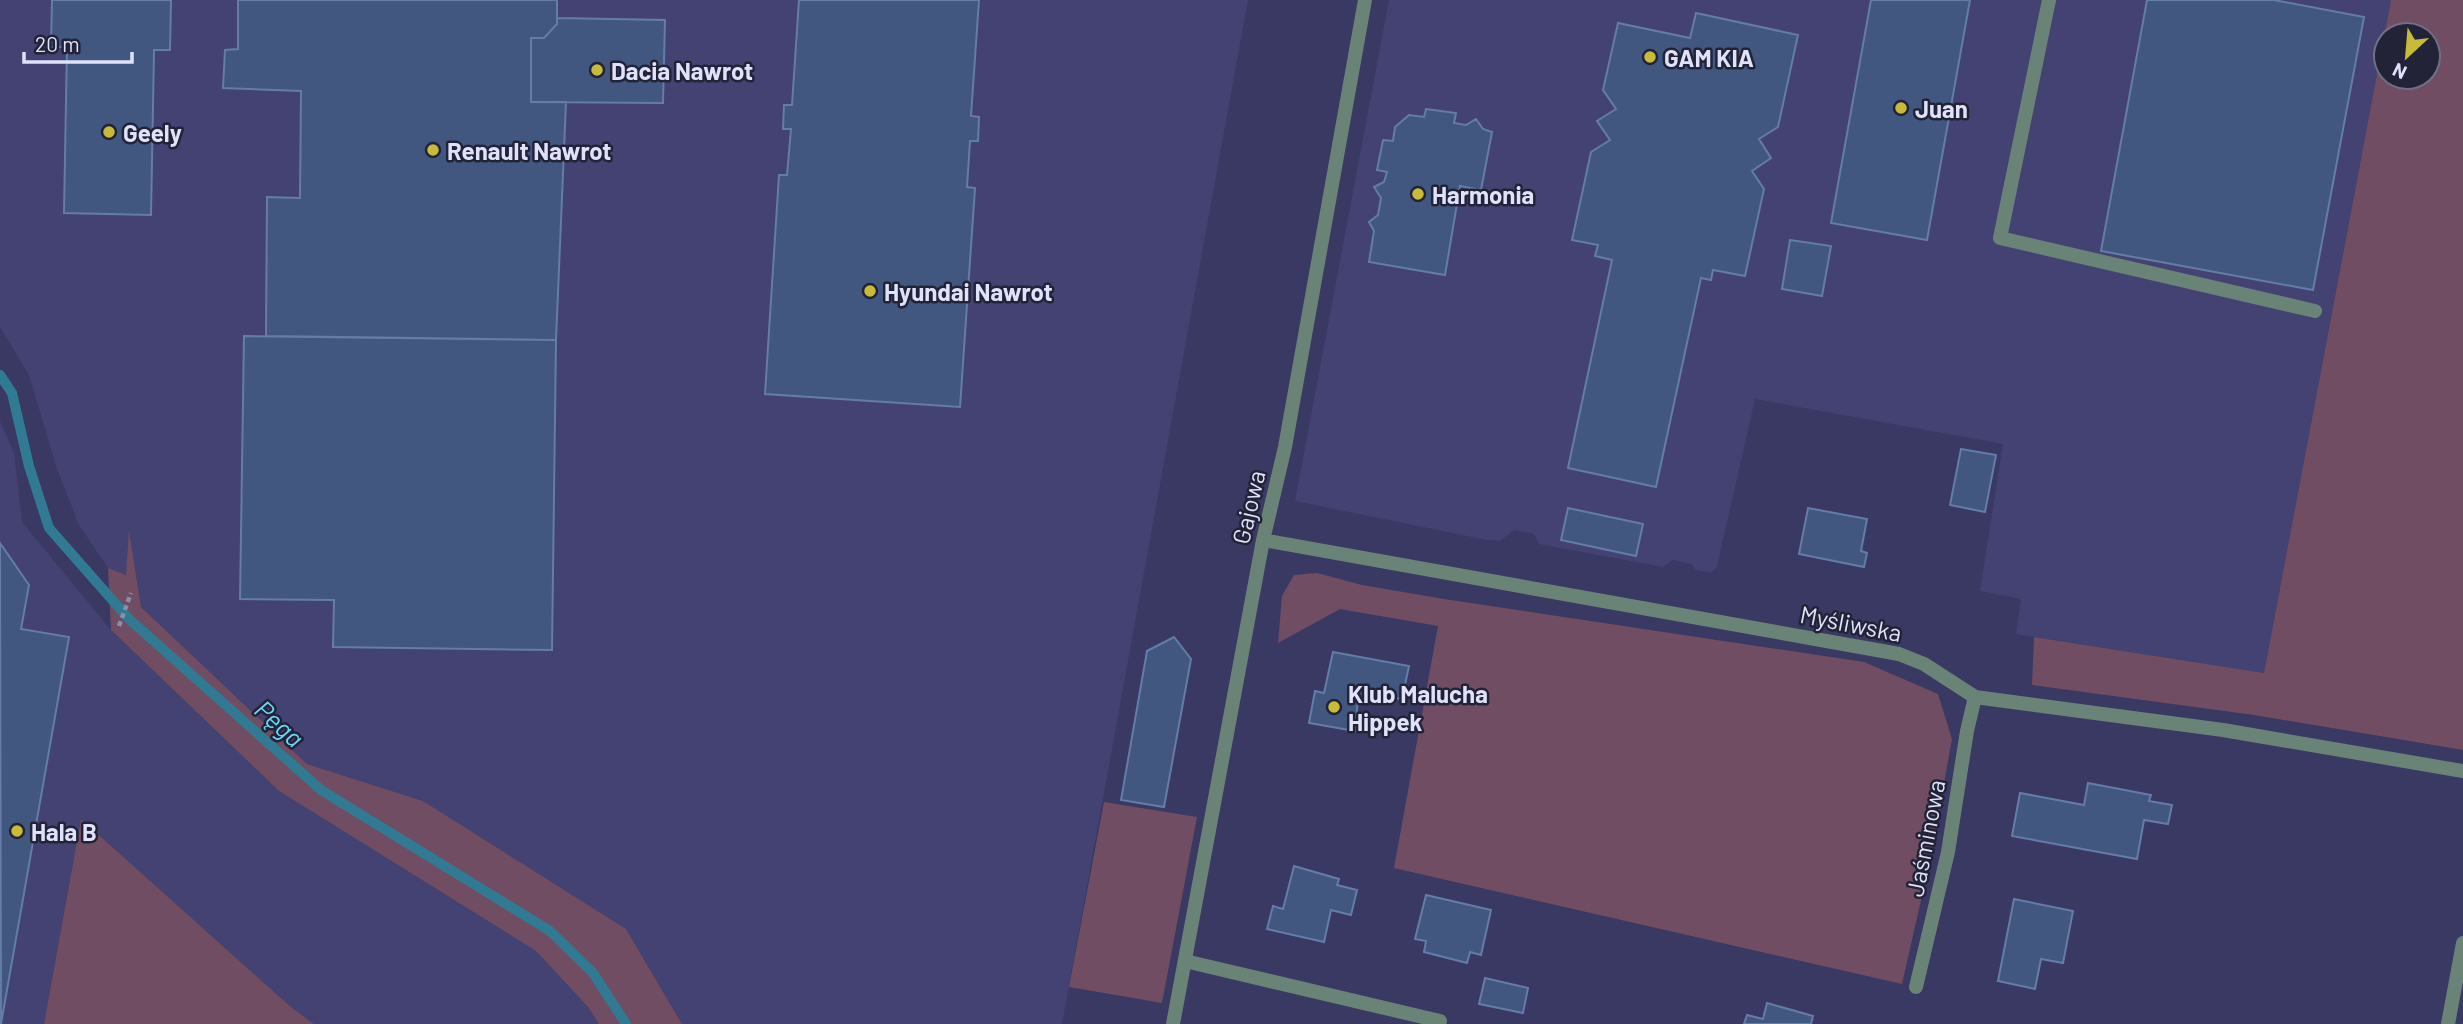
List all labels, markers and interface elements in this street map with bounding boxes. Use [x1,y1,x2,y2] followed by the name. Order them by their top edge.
[24,21,133,65] scale bar
[2372,21,2442,91] north arrow
[35,31,80,56] text: 20 m
[1664,43,1754,72] place label: GAM KIA
[1642,49,1658,65] marker: GAM KIA
[611,56,753,85] place label: Dacia Nawrot
[2389,59,2410,85] text: N
[589,62,605,78] marker: Dacia Nawrot
[1915,94,1968,123] place label: Juan
[1893,100,1909,116] marker: Juan
[123,118,182,147] place label: Geely
[101,124,117,140] marker: Geely
[447,136,611,165] place label: Renault Nawrot
[425,142,441,158] marker: Renault Nawrot
[1432,180,1534,209] place label: Harmonia
[1410,186,1426,202] marker: Harmonia
[884,277,1053,306] place label: Hyundai Nawrot
[862,283,878,299] marker: Hyundai Nawrot
[1225,467,1271,547] street label: Gajowa
[1798,599,1904,647] street label: Myśliwska
[1348,679,1488,736] place label: Klub Malucha Hippek
[249,693,311,753] water label: Pęga
[1326,699,1342,715] marker: Klub Malucha Hippek
[1899,777,1951,899] street label: Jaśminowa
[31,817,97,846] place label: Hala B
[9,823,25,839] marker: Hala B

